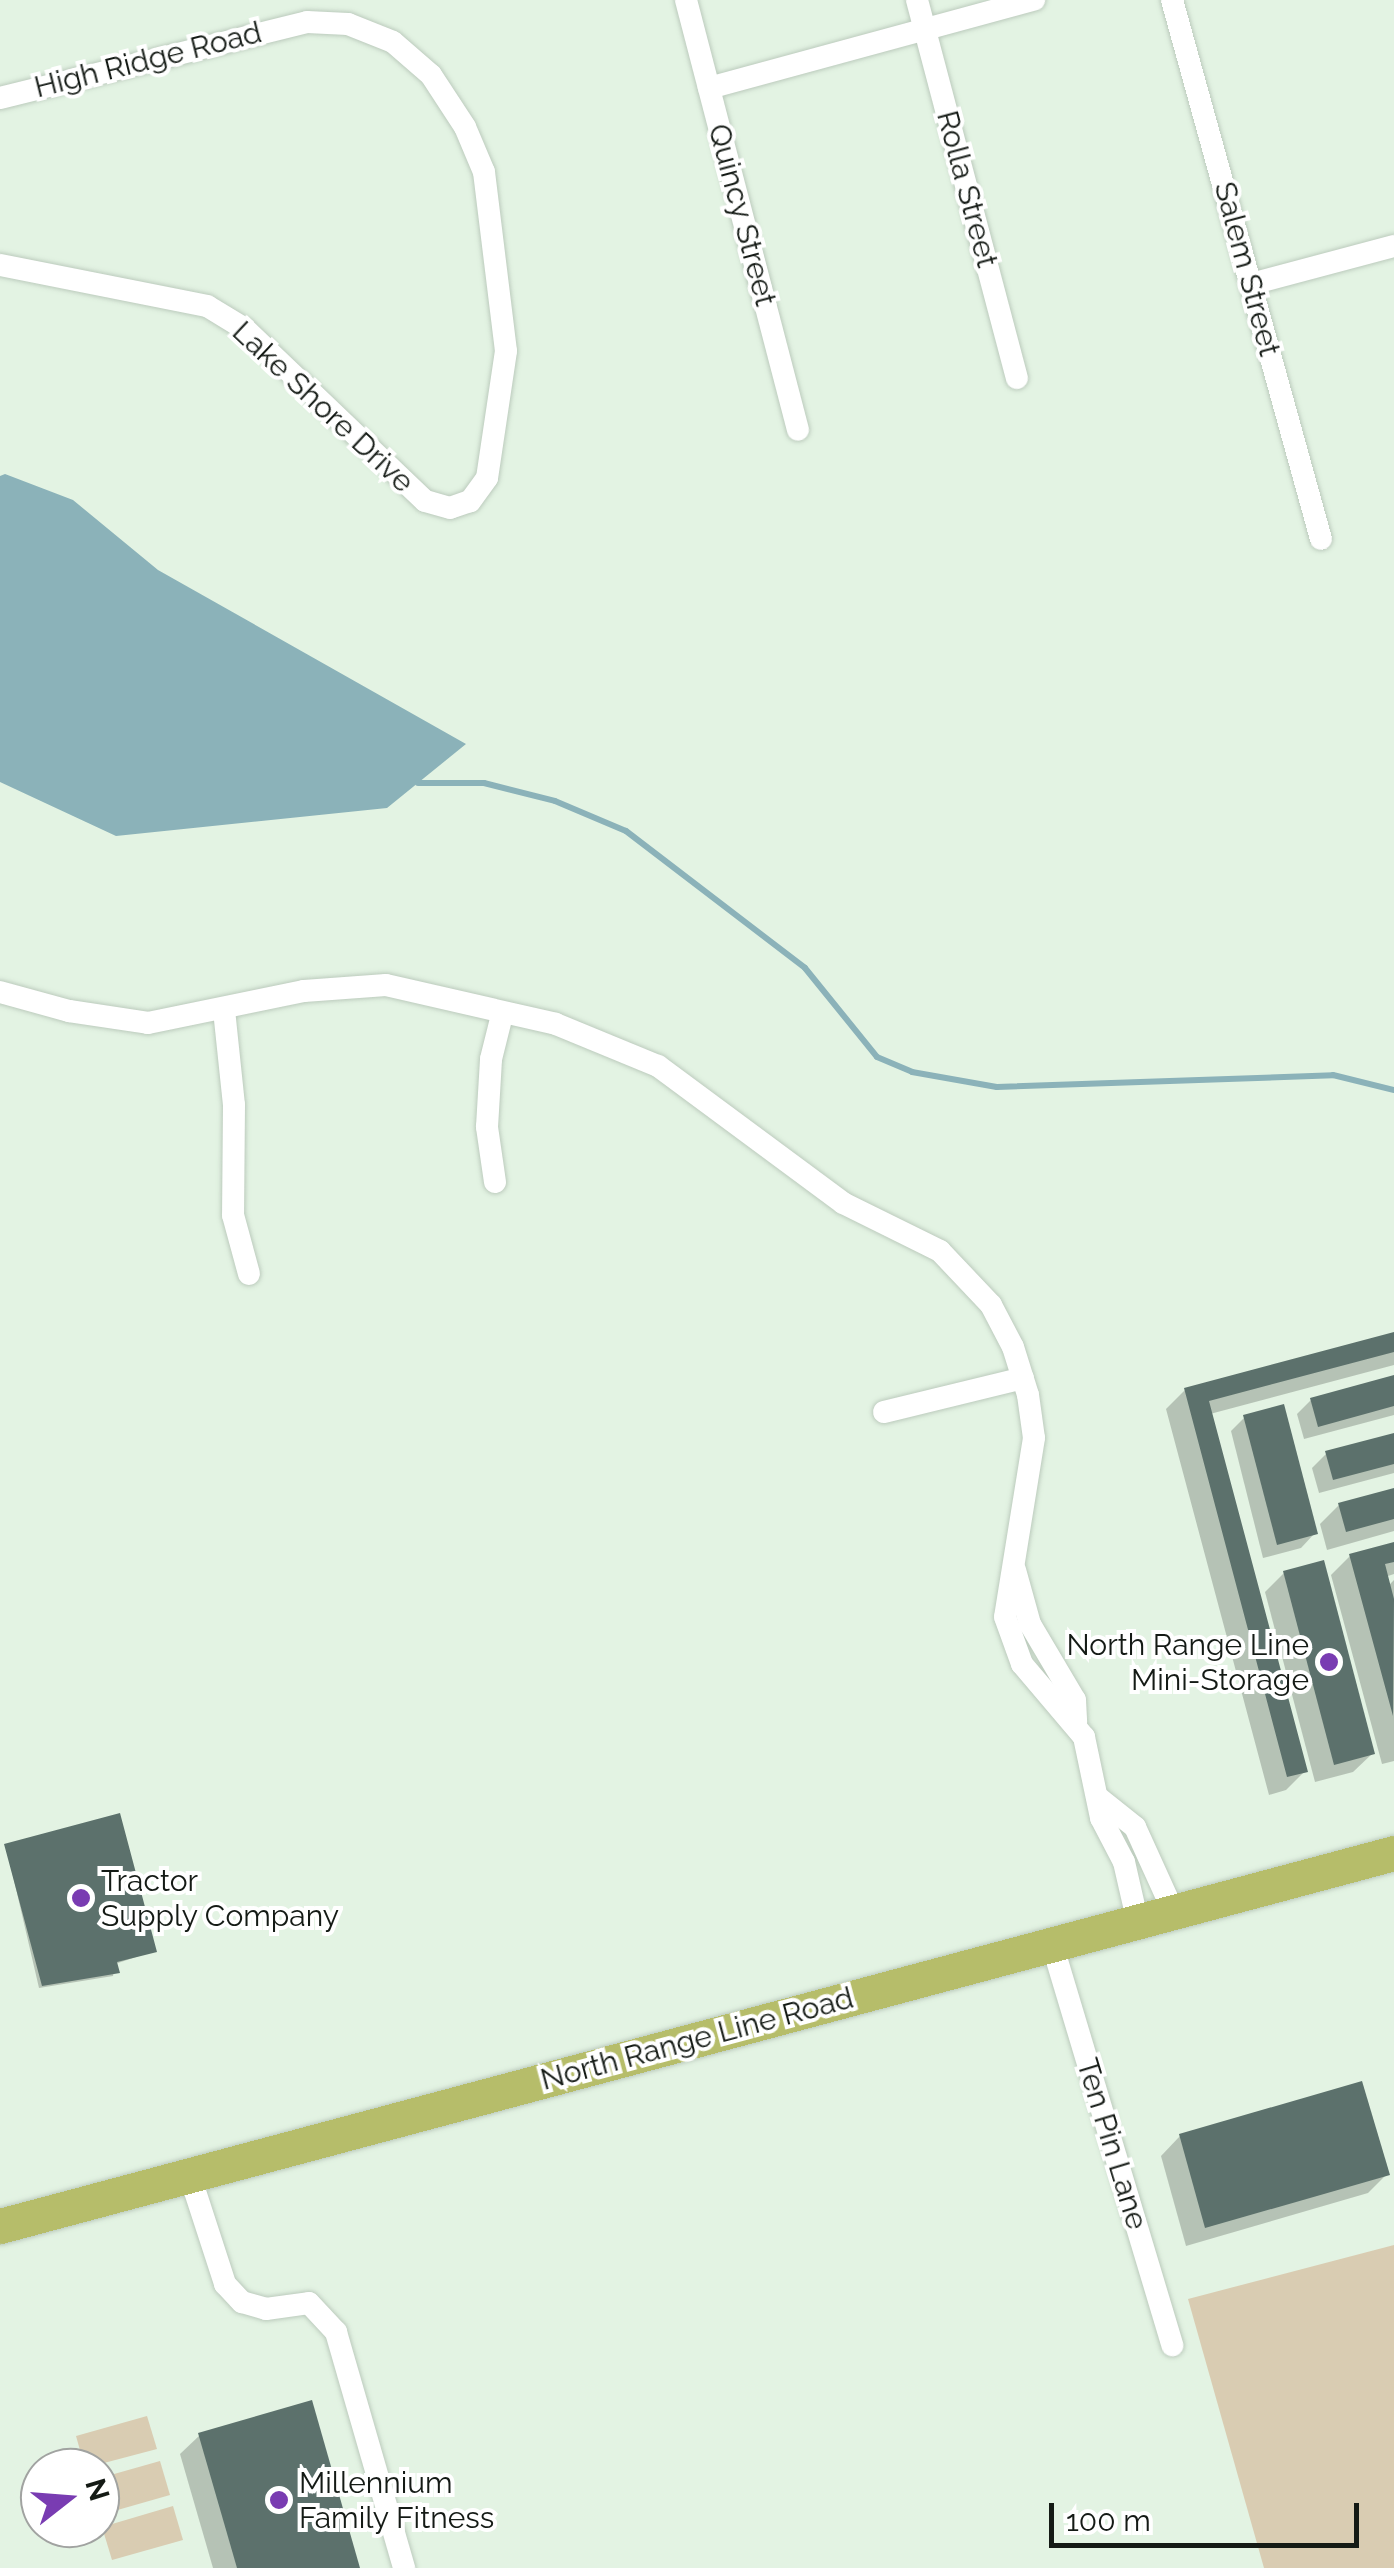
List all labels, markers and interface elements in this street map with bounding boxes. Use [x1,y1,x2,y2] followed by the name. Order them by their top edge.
[31,14,265,106] street label: High Ridge Road
[929,107,1005,271] street label: Rolla Street
[700,120,784,310] street label: Quincy Street
[1206,178,1288,360] street label: Salem Street
[225,314,421,500] street label: Lake Shore Drive
[1066,1627,1309,1698] place label: North Range Line Mini-Storage
[1318,1651,1340,1673] marker: North Range Line Mini-Storage
[101,1863,340,1934] place label: Tractor Supply Company
[70,1887,92,1909] marker: Tractor Supply Company
[537,1980,857,2098] street label: North Range Line Road
[1069,2054,1155,2234] street label: Ten Pin Lane
[20,2448,120,2548] north arrow
[299,2465,495,2536] place label: Millennium Family Fitness
[78,2475,116,2505] text: N
[1054,2483,1364,2545] scale bar
[268,2489,290,2511] marker: Millennium Family Fitness
[1066,2503,1151,2538] text: 100 m

